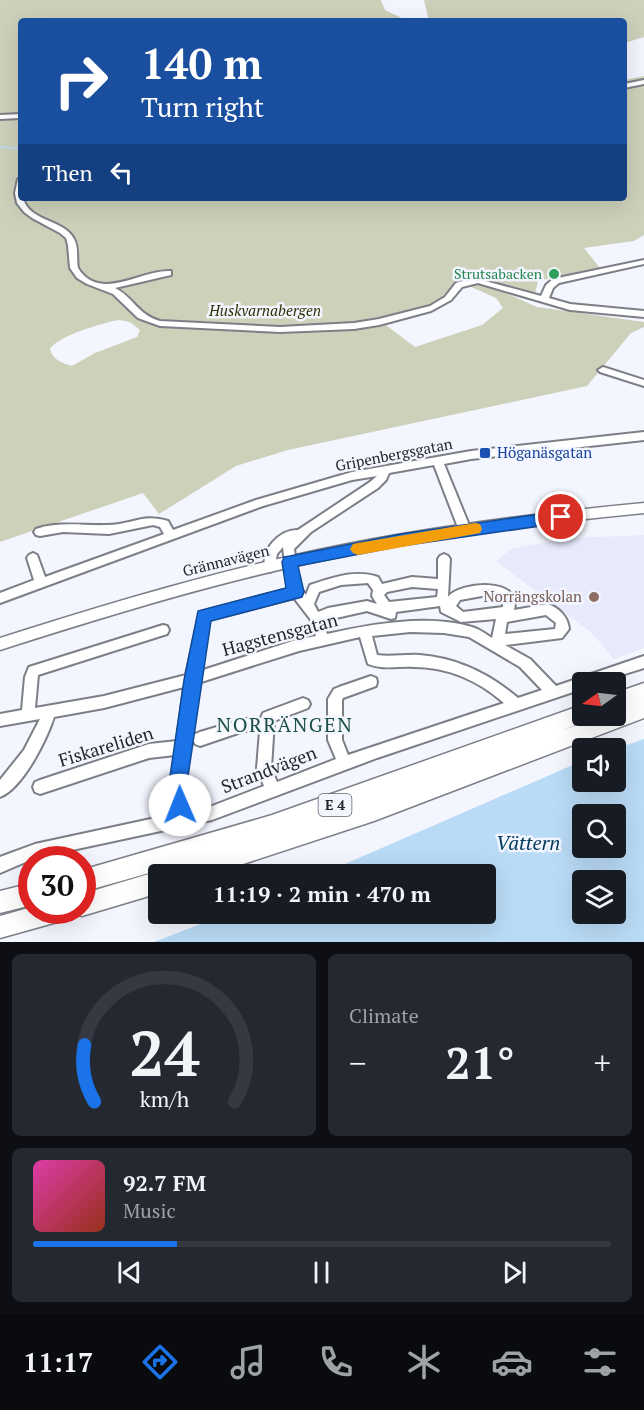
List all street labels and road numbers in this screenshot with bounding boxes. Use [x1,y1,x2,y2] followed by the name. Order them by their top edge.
[334,433,454,475] street label: Gripenbergsgatan
[180,540,271,580] street label: Grännavägen
[219,607,340,661] street label: Hagstensgatan
[55,720,156,772] street label: Fiskareliden
[217,740,320,798] street label: Strandvägen
[318,794,352,816] road number: E 4

